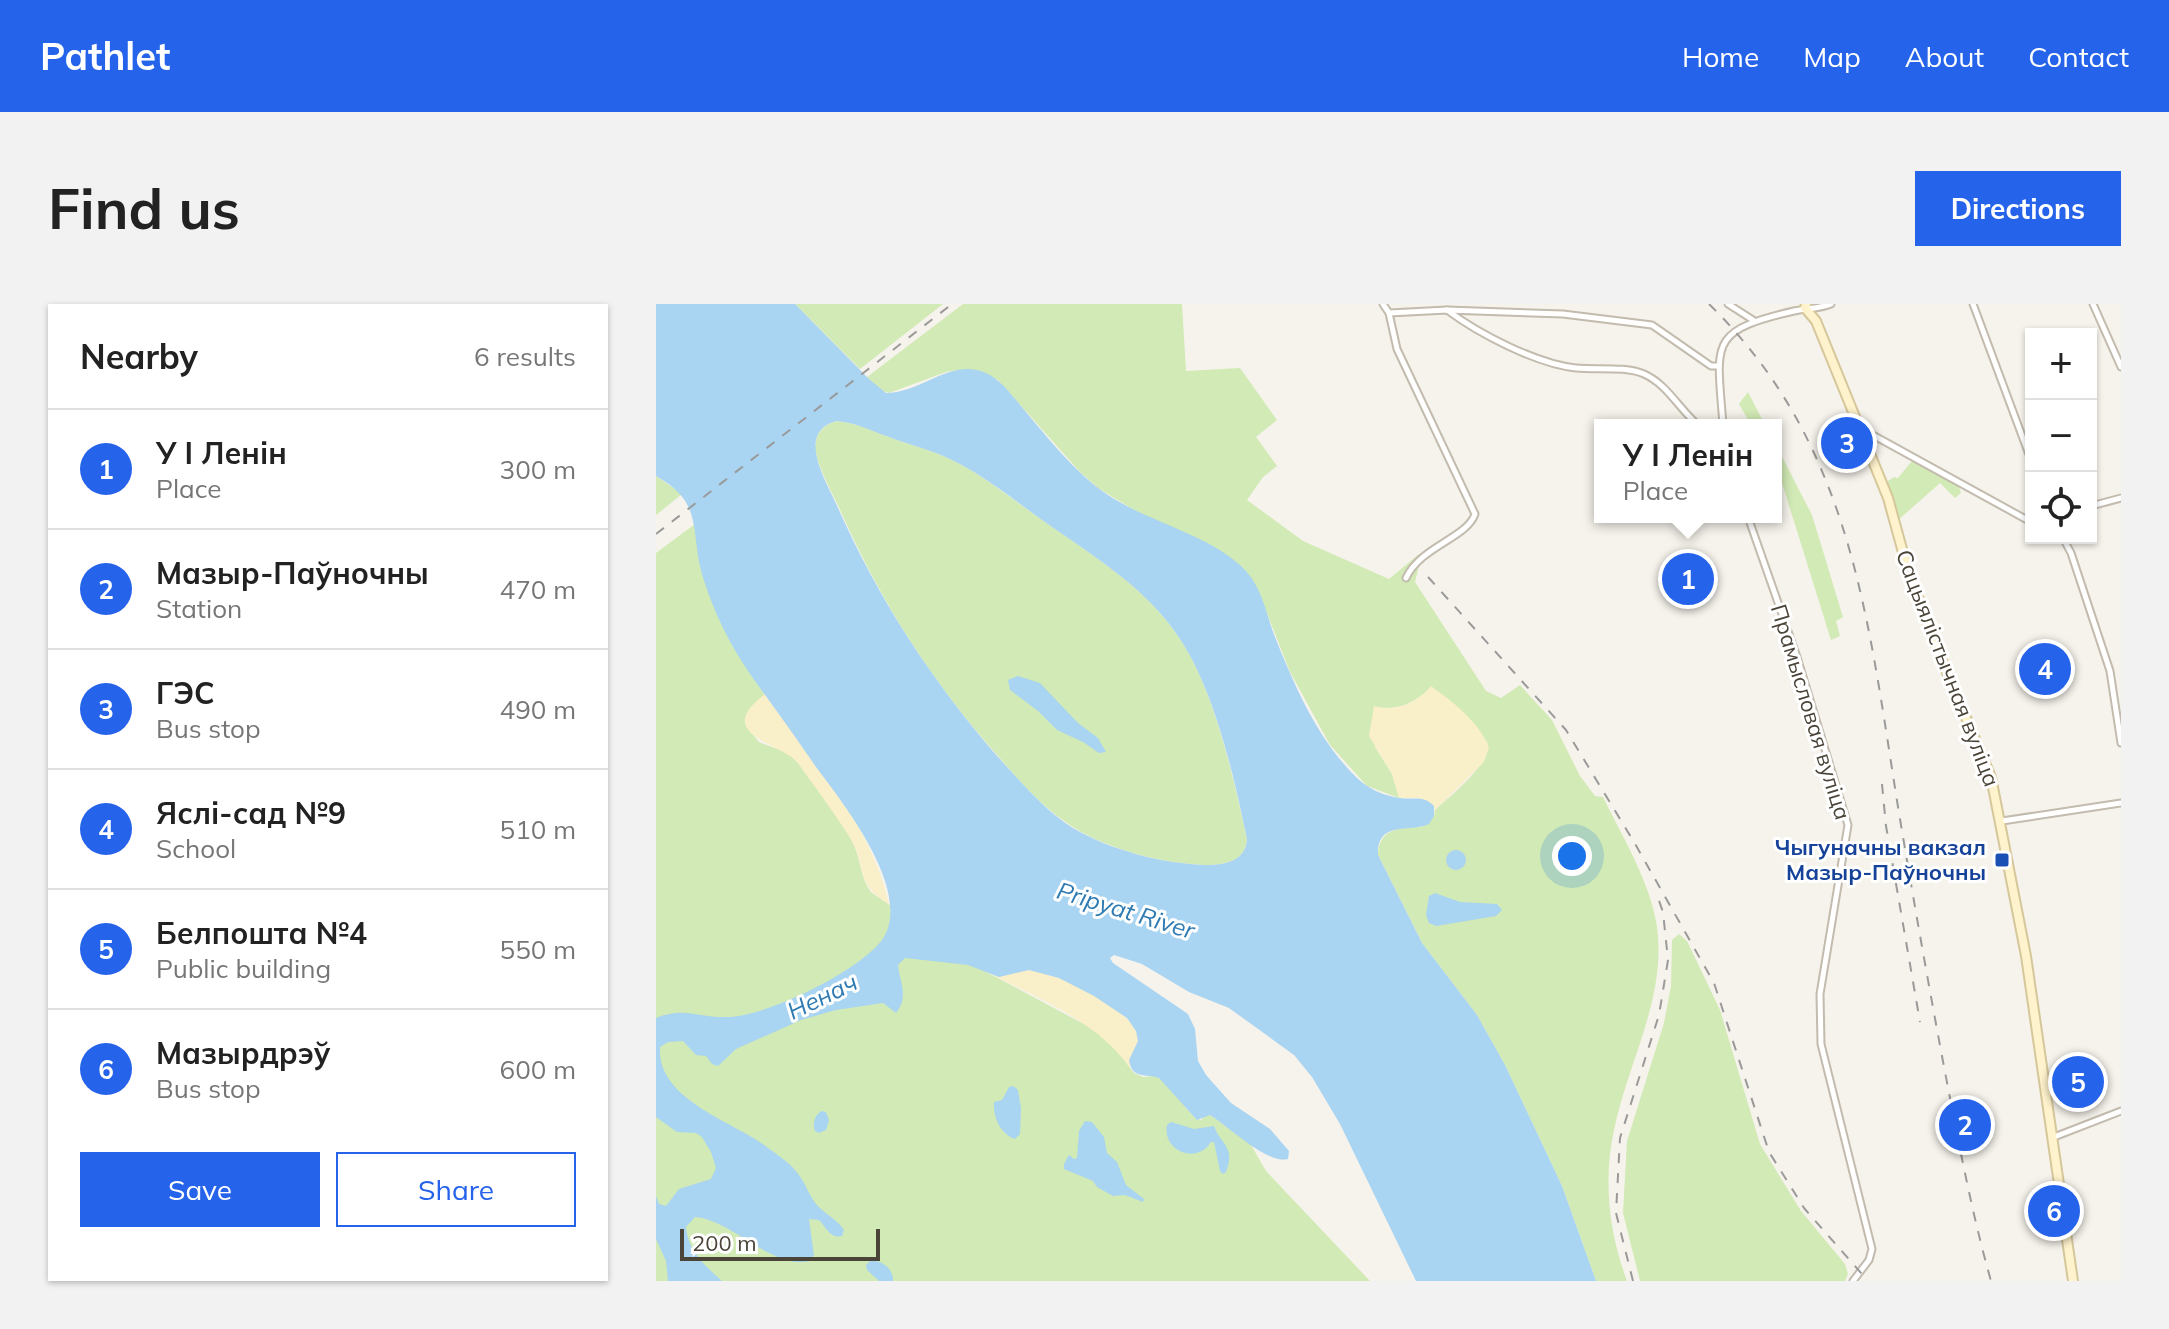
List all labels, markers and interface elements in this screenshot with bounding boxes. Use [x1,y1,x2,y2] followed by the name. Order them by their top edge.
[40,32,170,80] text: Pathlet
[1682,39,1759,74] text: Home
[1803,39,1861,74] text: Map
[1905,39,1984,74] text: About
[2028,39,2129,74] text: Contact
[1915,171,2121,246] button: Directions
[48,173,240,243] text: Find us
[2025,328,2097,544] map controls
[2025,328,2097,400] button: +
[80,335,198,378] text: Nearby
[474,340,576,373] text: 6 results
[2025,400,2097,472] button: −
[1821,413,1873,473] pin: 3
[1594,419,1782,523] popup
[156,434,287,472] text: У І Ленін
[1623,436,1753,474] text: У І Ленін
[98,453,114,486] text: 1
[500,453,576,486] text: 300 m
[156,472,221,505] text: Place
[2025,472,2097,544] button: locate
[1623,474,1688,507] text: Place
[1890,546,2006,790] street label: Сацыялістычная вуліца
[1662,549,1714,609] pin: 1
[156,554,429,592] text: Мазыр-Паўночны
[98,573,114,606] text: 2
[500,573,576,606] text: 470 m
[156,592,242,625] text: Station
[1765,601,1857,823] street label: Прамысловая вуліца
[2019,639,2071,699] pin: 4
[156,674,215,712] text: ГЭС
[98,693,114,726] text: 3
[500,693,576,726] text: 490 m
[156,712,261,745] text: Bus stop
[156,794,346,832] text: Яслі-сад №9
[98,813,114,846] text: 4
[500,813,576,846] text: 510 m
[156,832,236,865] text: School
[1775,833,1986,886] place label: Чыгуначны вакзал Мазыр-Паўночны
[1552,836,1592,876] your location
[1993,851,2011,869] marker: Чыгуначны вакзал Мазыр-Паўночны
[1054,875,1200,946] water label: Pripyat River
[156,914,367,952] text: Белпошта №4
[98,933,114,966] text: 5
[500,933,576,966] text: 550 m
[156,952,331,985] text: Public building
[782,966,862,1026] water label: Ненач
[156,1034,330,1072] text: Мазырдрэў
[2052,1052,2104,1112] pin: 5
[98,1053,114,1086] text: 6
[500,1053,576,1086] text: 600 m
[156,1072,261,1105] text: Bus stop
[1939,1095,1991,1155] pin: 2
[80,1152,320,1227] button: Save
[336,1152,576,1227] button: Share
[2028,1181,2080,1241] pin: 6
[680,1225,880,1261] scale bar
[692,1229,757,1257] text: 200 m

